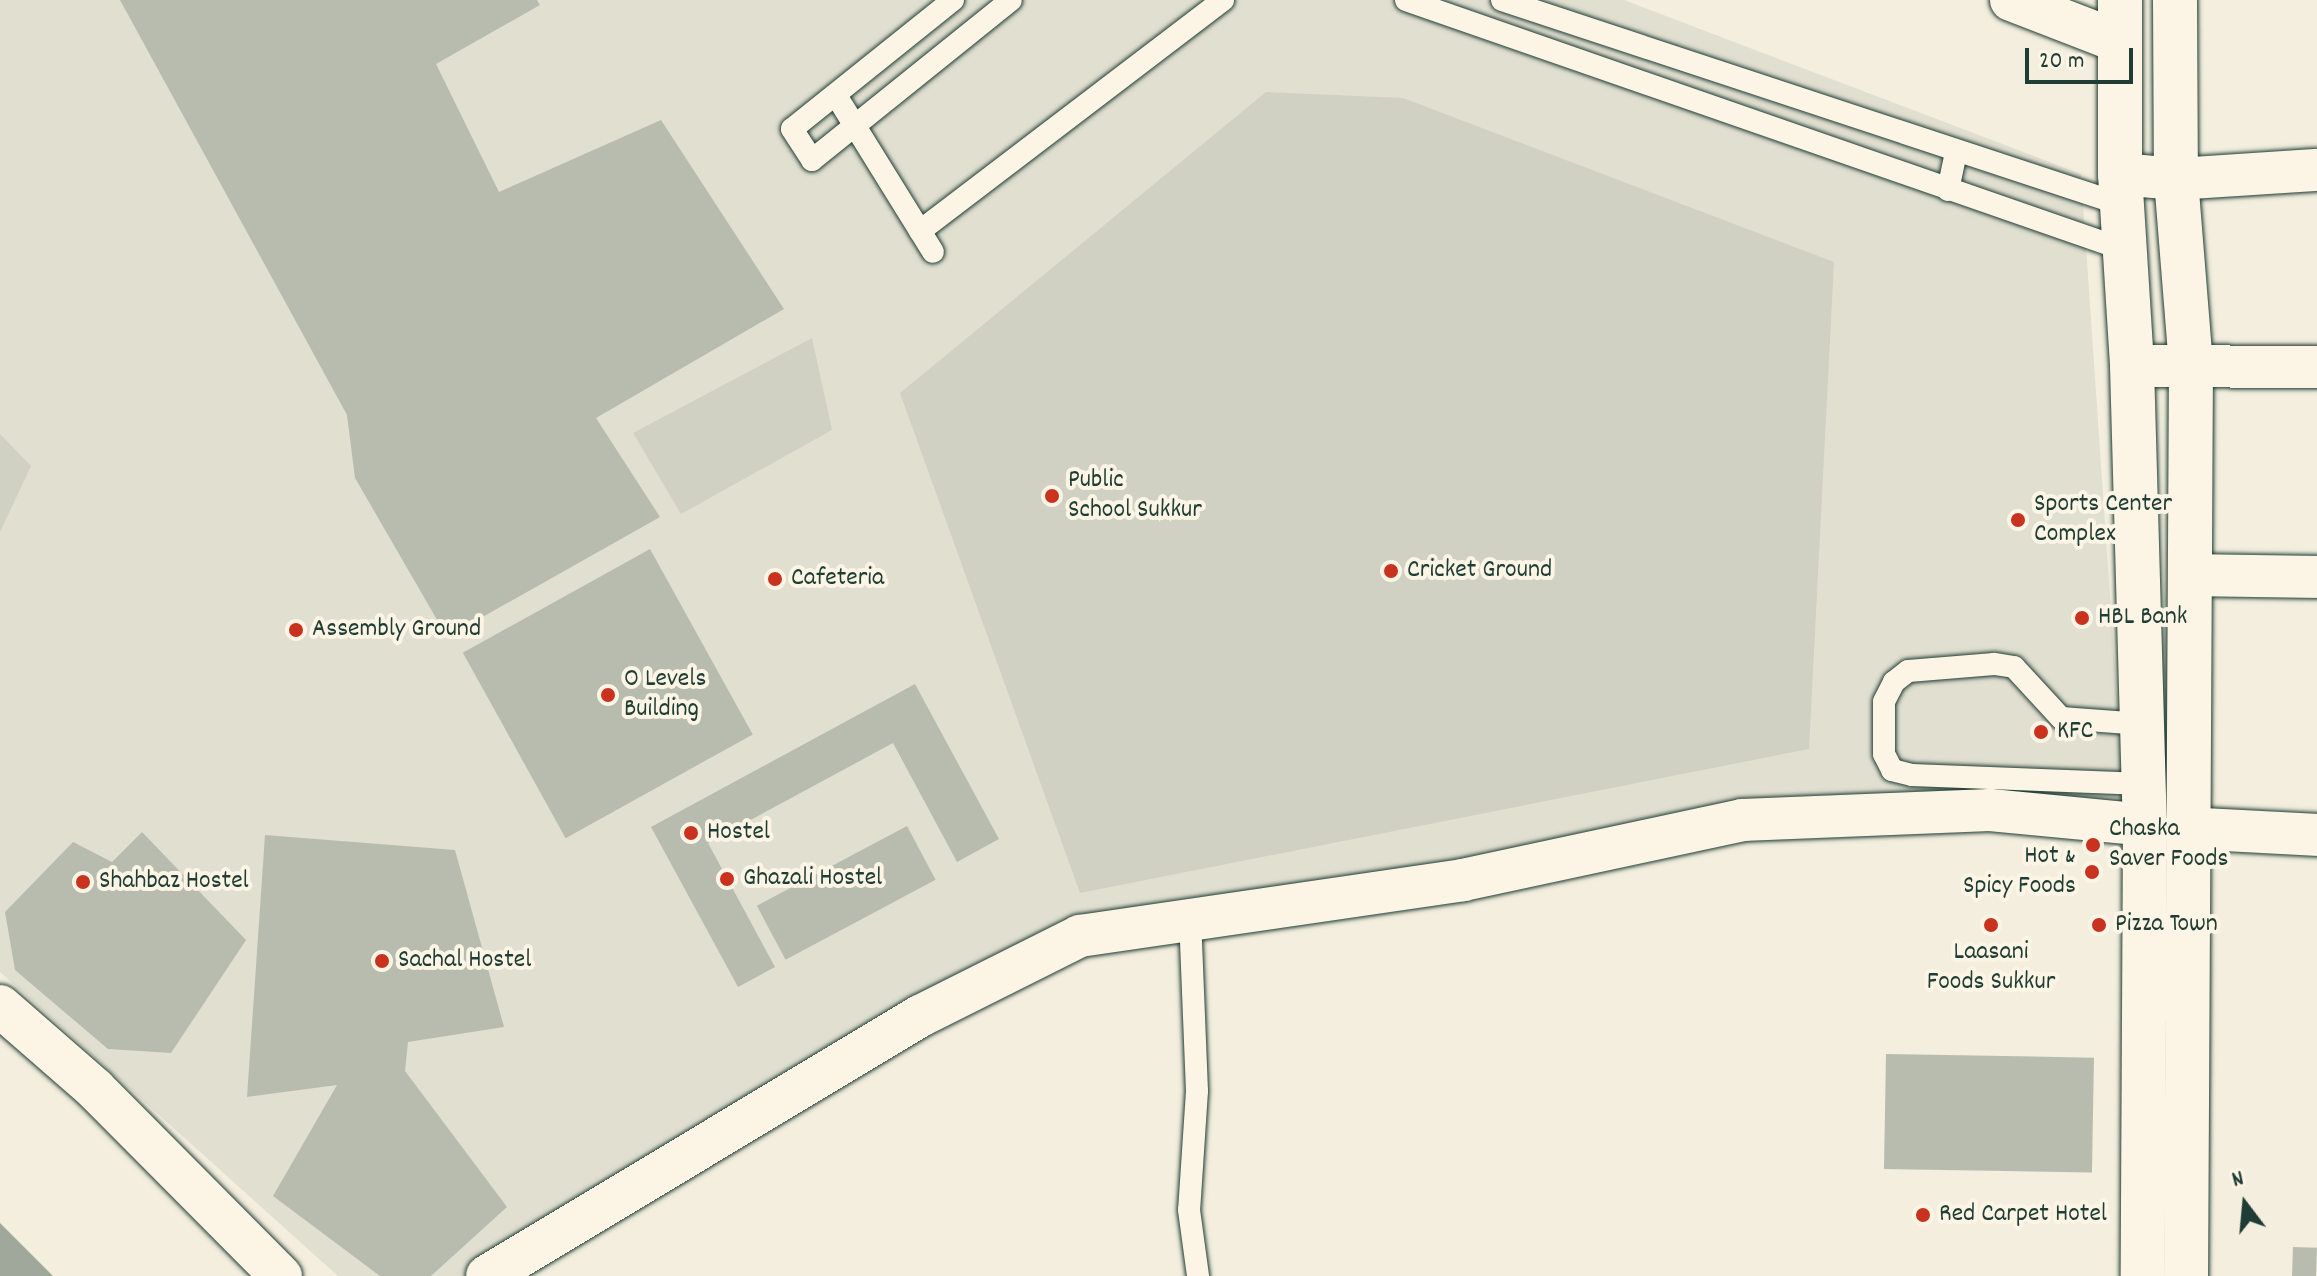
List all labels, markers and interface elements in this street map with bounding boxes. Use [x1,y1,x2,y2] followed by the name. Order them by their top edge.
[2029,32,2137,82] scale bar
[2039,45,2085,79] text: 20 m
[1068,465,1202,526] place label: Public School Sukkur
[1043,487,1061,505] marker: Public School Sukkur
[2034,489,2172,550] place label: Sports Center Complex
[2009,511,2027,529] marker: Sports Center Complex
[1407,555,1552,587] place label: Cricket Ground
[1382,562,1400,580] marker: Cricket Ground
[791,563,884,595] place label: Cafeteria
[766,570,784,588] marker: Cafeteria
[2098,602,2187,634] place label: HBL Bank
[2073,609,2091,627] marker: HBL Bank
[312,614,481,646] place label: Assembly Ground
[287,621,305,639] marker: Assembly Ground
[624,664,706,726] place label: O Levels Building
[599,686,617,704] marker: O Levels Building
[2057,716,2093,748] place label: KFC
[2032,723,2050,741] marker: KFC
[2109,814,2228,876] place label: Chaska Saver Foods
[707,817,770,849] place label: Hostel
[682,824,700,842] marker: Hostel
[2084,836,2102,854] marker: Chaska Saver Foods
[1963,841,2076,902] place label: Hot & Spicy Foods
[743,863,882,895] place label: Ghazali Hostel
[2083,863,2101,881] marker: Hot & Spicy Foods
[99,866,249,898] place label: Shahbaz Hostel
[718,870,736,888] marker: Ghazali Hostel
[74,873,92,891] marker: Shahbaz Hostel
[2115,909,2218,941] place label: Pizza Town
[1982,916,2000,934] marker: Laasani Foods Sukkur
[2090,916,2108,934] marker: Pizza Town
[1927,937,2055,998] place label: Laasani Foods Sukkur
[398,945,531,977] place label: Sachal Hostel
[373,952,391,970] marker: Sachal Hostel
[2205,1164,2285,1244] north arrow
[2229,1164,2248,1197] text: N
[1939,1199,2107,1231] place label: Red Carpet Hotel
[1914,1206,1932,1224] marker: Red Carpet Hotel

